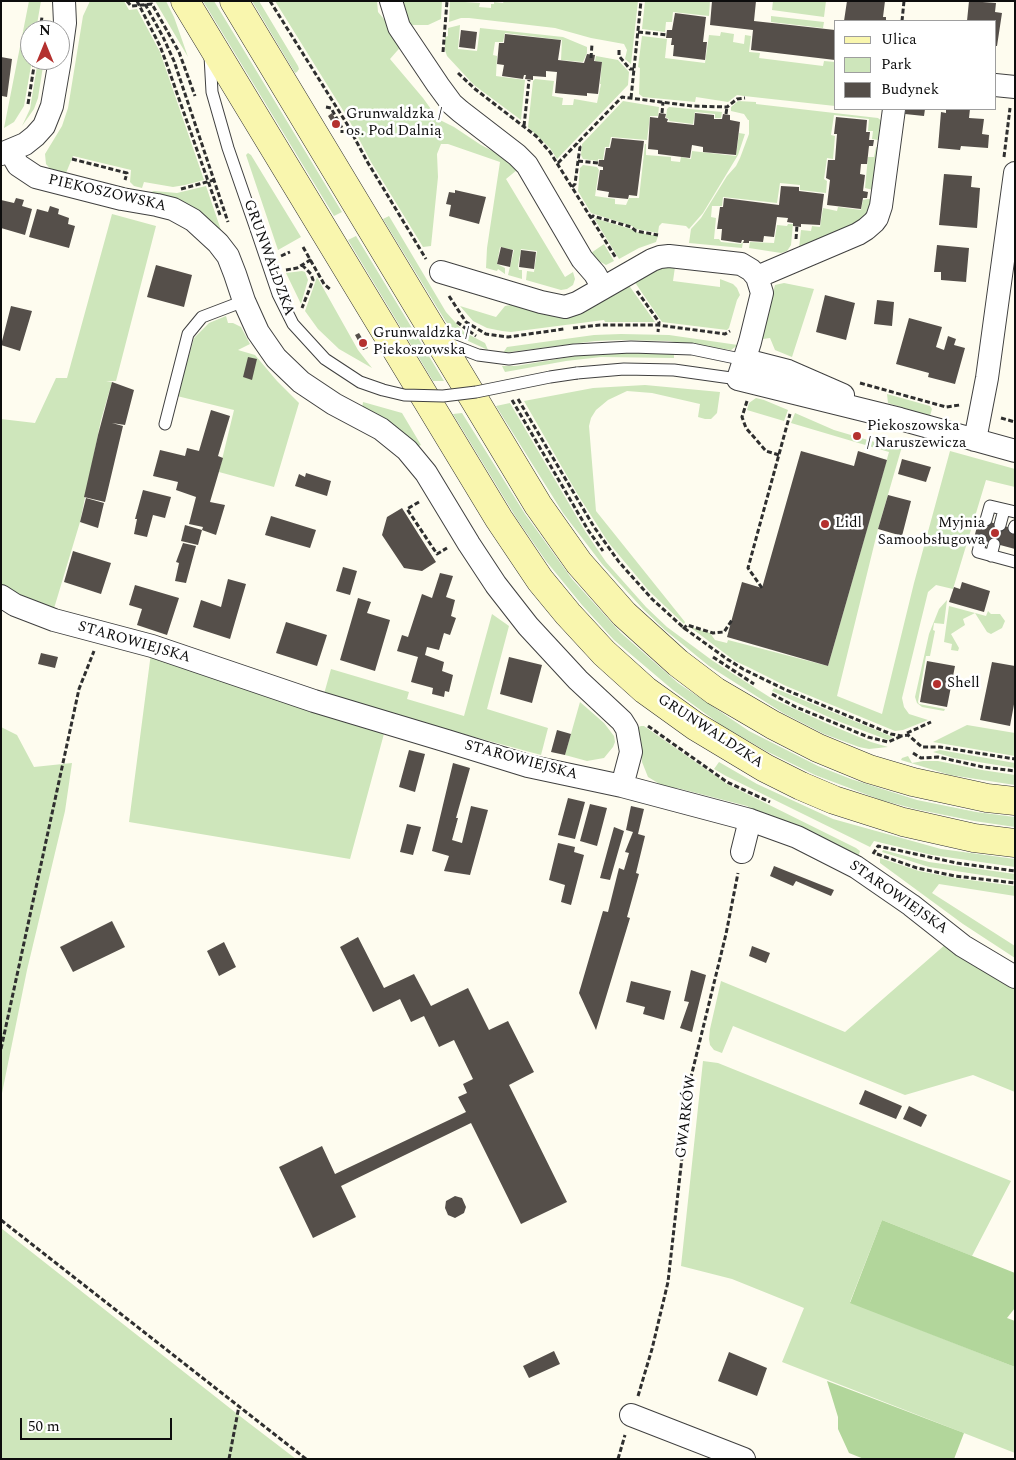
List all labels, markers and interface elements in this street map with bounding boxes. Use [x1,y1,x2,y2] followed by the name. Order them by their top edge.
[20,20,70,70] north arrow
[39,20,51,41] text: N
[834,20,996,110] legend
[881,28,917,51] text: Ulica
[881,53,912,76] text: Park
[881,78,939,101] text: Budynek
[346,106,442,141] place label: Grunwaldzka / os. Pod Dalnią
[330,118,342,130] marker: Grunwaldzka / os. Pod Dalnią
[46,172,168,216] street label: PIEKOSZOWSKA
[239,197,297,319] street label: GRUNWALDZKA
[373,325,469,360] place label: Grunwaldzka / Piekoszowska
[357,337,369,349] marker: Grunwaldzka / Piekoszowska
[867,418,966,453] place label: Piekoszowska / Naruszewicza
[851,430,863,442] marker: Piekoszowska / Naruszewicza
[835,515,862,533] place label: Lidl
[878,515,985,550] place label: Myjnia Samoobsługowa
[819,518,831,530] marker: Lidl
[989,527,1001,539] marker: Myjnia Samoobsługowa
[76,618,192,668] street label: STAROWIEJSKA
[947,675,980,693] place label: Shell
[931,678,943,690] marker: Shell
[654,691,766,773] street label: GRUNWALDZKA
[462,737,580,785] street label: STAROWIEJSKA
[845,857,951,939] street label: STAROWIEJSKA
[673,1075,701,1159] street label: GWARKÓW
[22,1408,175,1440] scale bar
[28,1415,60,1438] text: 50 m

